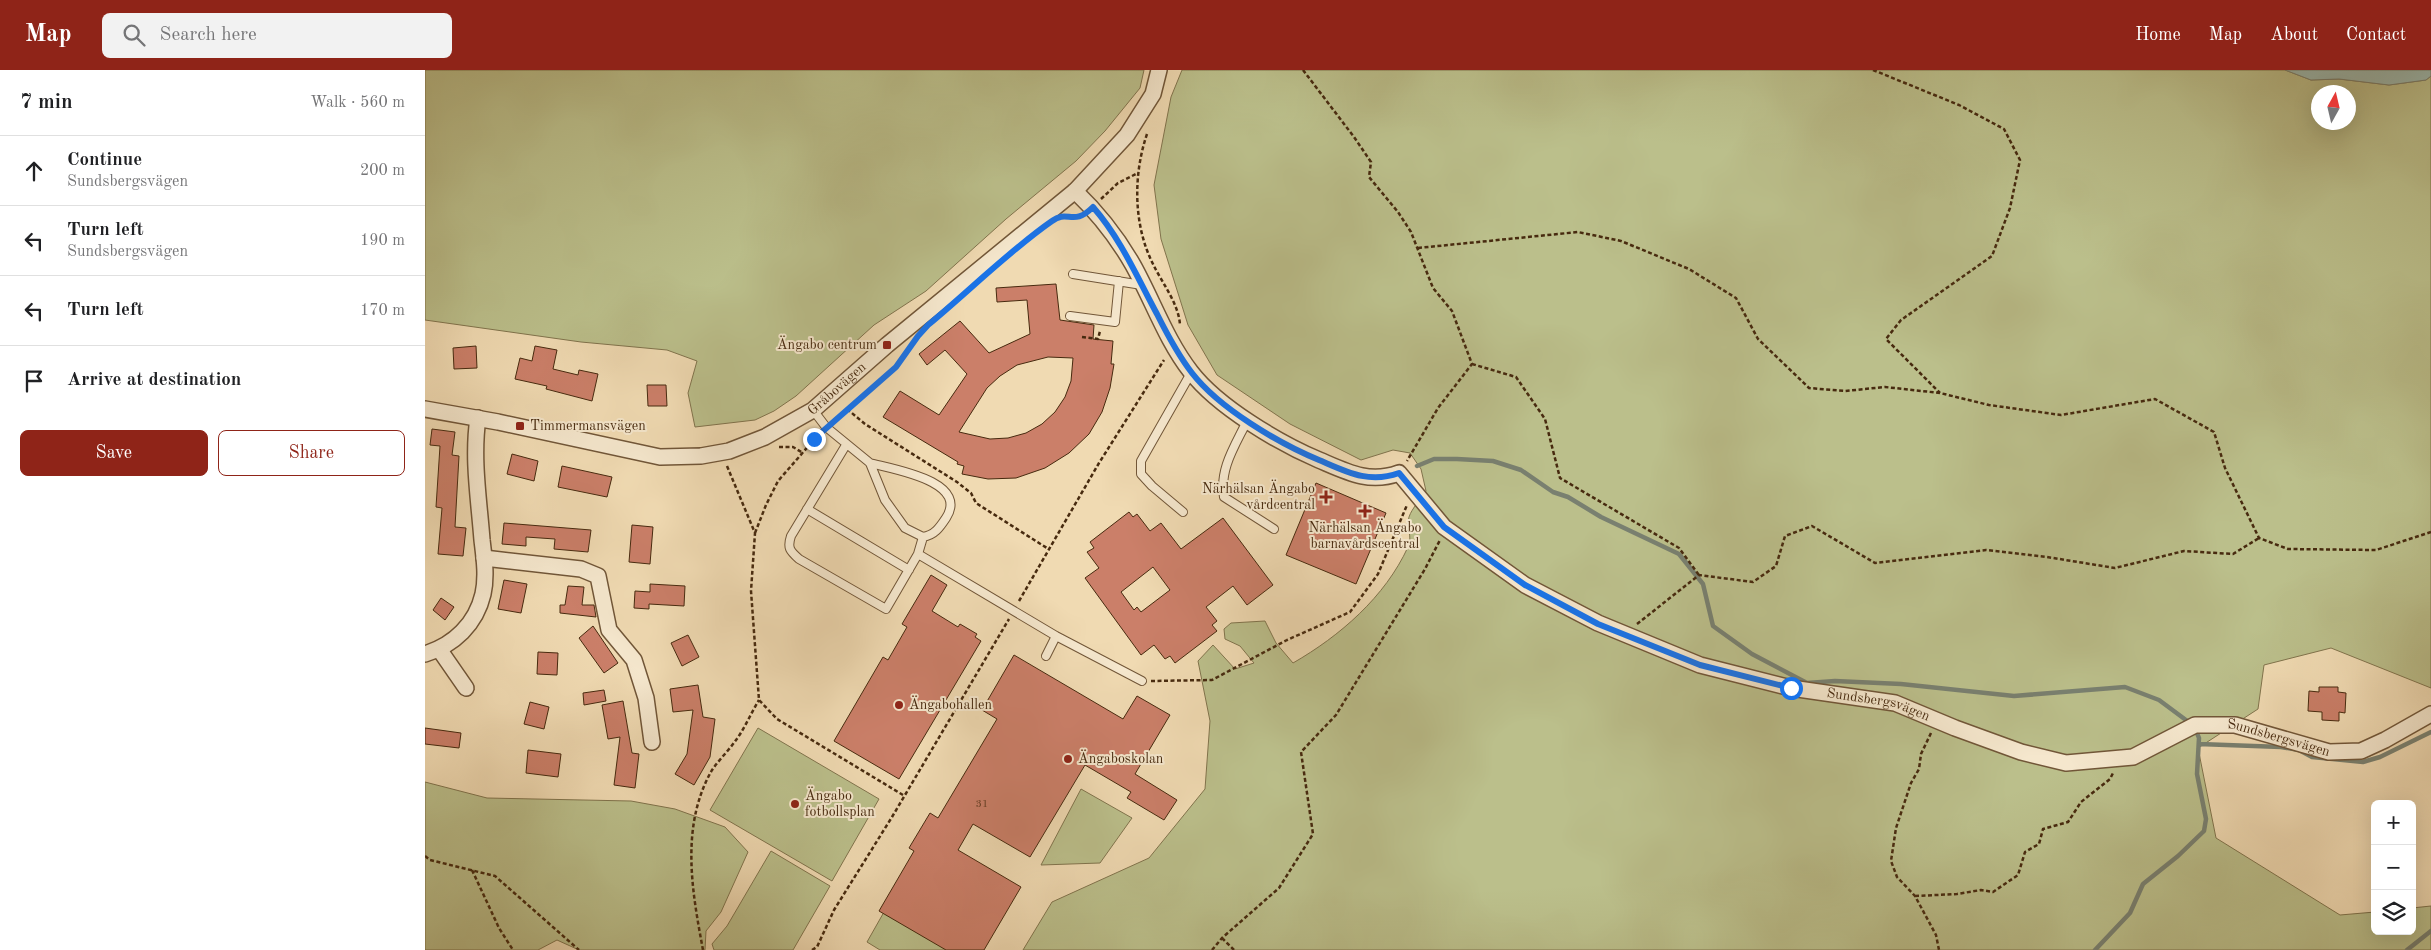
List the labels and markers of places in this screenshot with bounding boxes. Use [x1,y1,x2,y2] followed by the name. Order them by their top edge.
[777,335,877,352] place label: Ängabo centrum
[881,339,893,351] marker: Ängabo centrum
[530,419,646,433] place label: Timmermansvägen
[514,420,526,432] marker: Timmermansvägen
[1202,479,1315,512] place label: Närhälsan Ängabo vårdcentral
[1319,490,1333,504] marker: Närhälsan Ängabo vårdcentral
[1358,504,1372,518] marker: Närhälsan Ängabo barnavårdscentral
[1308,518,1422,551] place label: Närhälsan Ängabo barnavårdscentral
[909,695,992,712] place label: Ängabohallen
[893,699,905,711] marker: Ängabohallen
[1078,749,1164,766] place label: Ängaboskolan
[1062,753,1074,765] marker: Ängaboskolan
[805,786,875,819] place label: Ängabo fotbollsplan
[789,798,801,810] marker: Ängabo fotbollsplan

